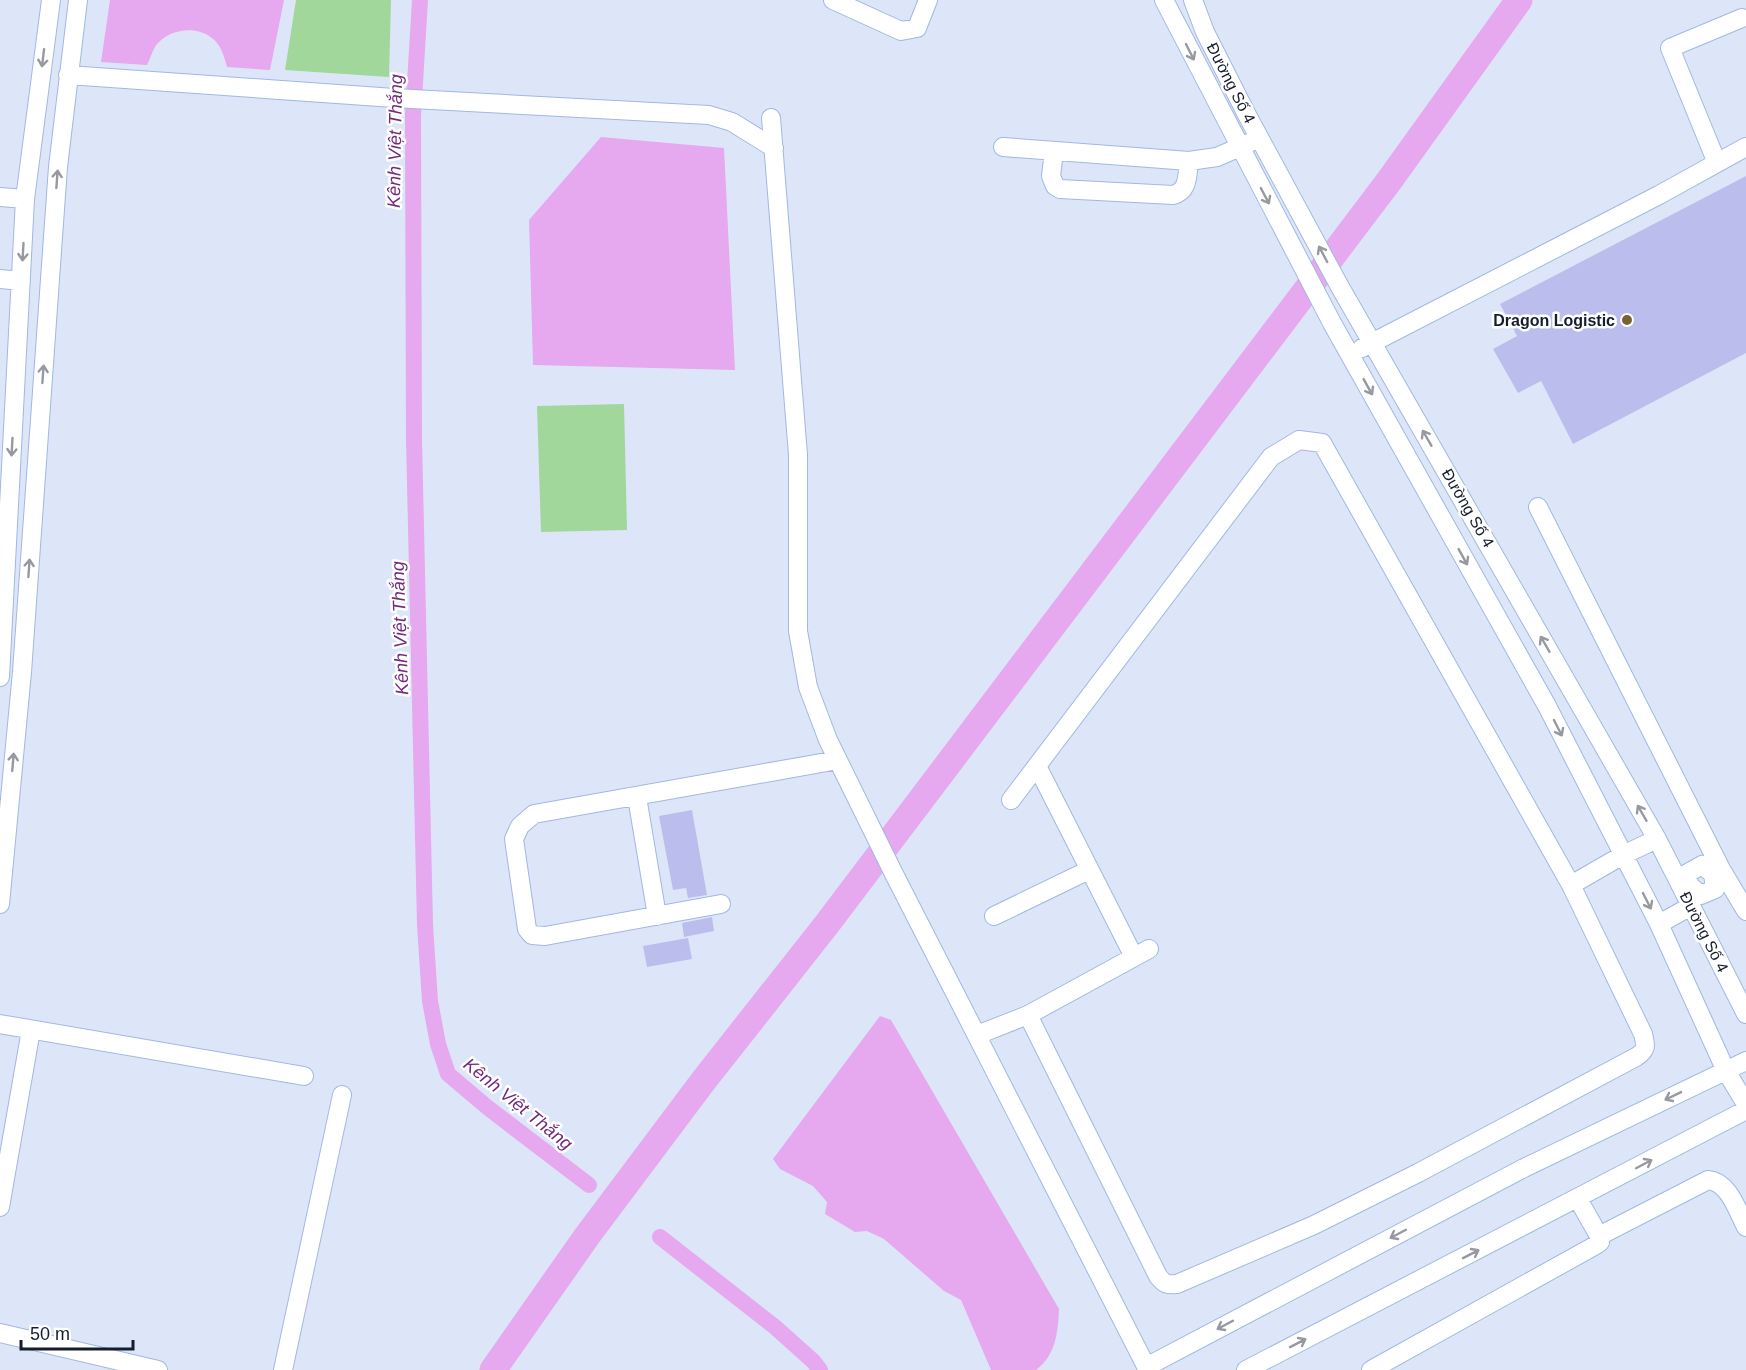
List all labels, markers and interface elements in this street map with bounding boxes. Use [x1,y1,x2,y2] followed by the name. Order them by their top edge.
[1203,40,1259,126] street label: Đường Số 4
[1185,43,1197,61] one-way arrow
[37,48,48,67] one-way arrow
[384,74,406,208] water label: Kênh Việt Thắng
[52,170,63,190] one-way arrow
[1259,187,1271,204] one-way arrow
[17,241,28,261] one-way arrow
[1317,246,1329,263] one-way arrow
[1493,312,1615,329] place label: Dragon Logistic
[1620,313,1634,327] marker: Dragon Logistic
[38,364,49,384] one-way arrow
[1362,378,1374,395] one-way arrow
[1421,430,1433,447] one-way arrow
[7,436,18,456] one-way arrow
[1439,466,1497,550] street label: Đường Số 4
[1457,548,1469,565] one-way arrow
[24,559,35,579] one-way arrow
[388,561,412,695] water label: Kênh Việt Thắng
[1539,636,1551,653] one-way arrow
[1553,718,1564,736] one-way arrow
[8,753,19,773] one-way arrow
[1636,805,1648,822] one-way arrow
[1676,889,1732,975] street label: Đường Số 4
[1642,892,1653,910] one-way arrow
[460,1054,576,1154] water label: Kênh Việt Thắng
[1665,1091,1683,1103] one-way arrow
[1635,1158,1652,1170] one-way arrow
[1389,1229,1407,1240] one-way arrow
[1462,1248,1479,1260] one-way arrow
[21,1313,134,1351] scale bar
[1217,1319,1234,1331] one-way arrow
[30,1324,70,1344] text: 50 m
[1288,1337,1306,1348] one-way arrow

